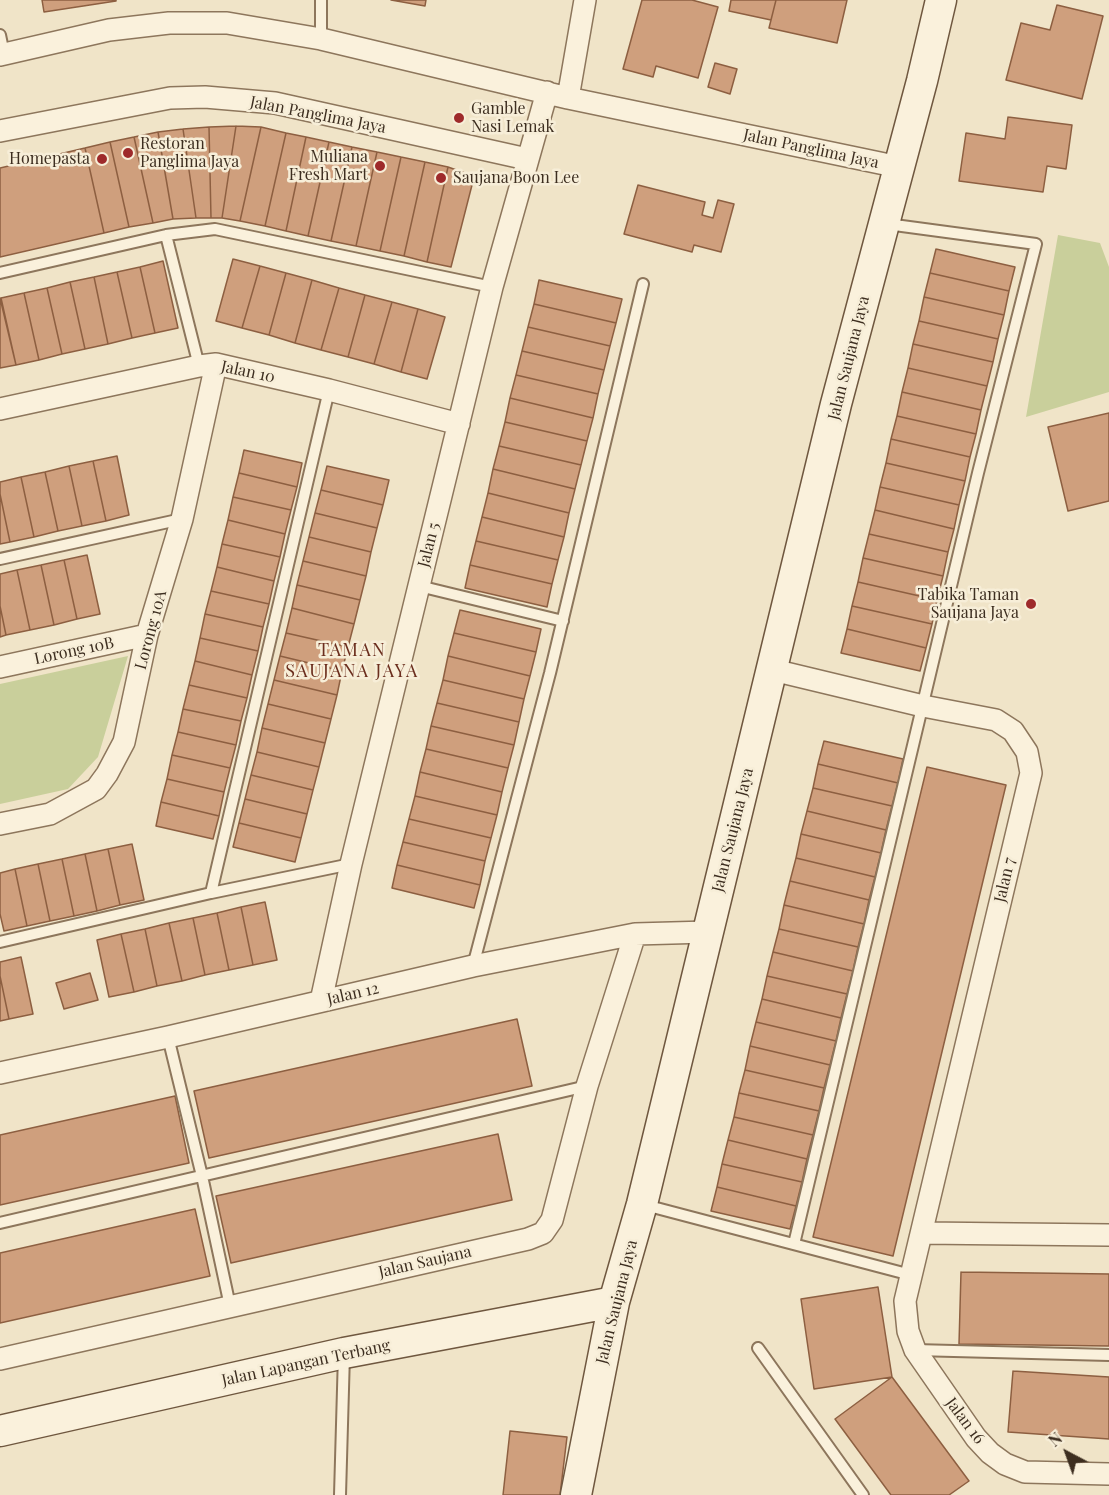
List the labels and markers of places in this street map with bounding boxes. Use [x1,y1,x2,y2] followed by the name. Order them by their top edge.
[471,99,554,137] place label: Gamble Nasi Lemak
[452,111,466,125] marker: Gamble Nasi Lemak
[140,134,239,172] place label: Restoran Panglima Jaya
[121,146,135,160] marker: Restoran Panglima Jaya
[289,147,368,185] place label: Muliana Fresh Mart
[9,149,90,169] place label: Homepasta
[95,152,109,166] marker: Homepasta
[373,159,387,173] marker: Muliana Fresh Mart
[453,168,579,188] place label: Saujana Boon Lee
[434,171,448,185] marker: Saujana Boon Lee
[918,585,1019,623] place label: Tabika Taman Saujana Jaya
[1024,597,1038,611] marker: Tabika Taman Saujana Jaya

